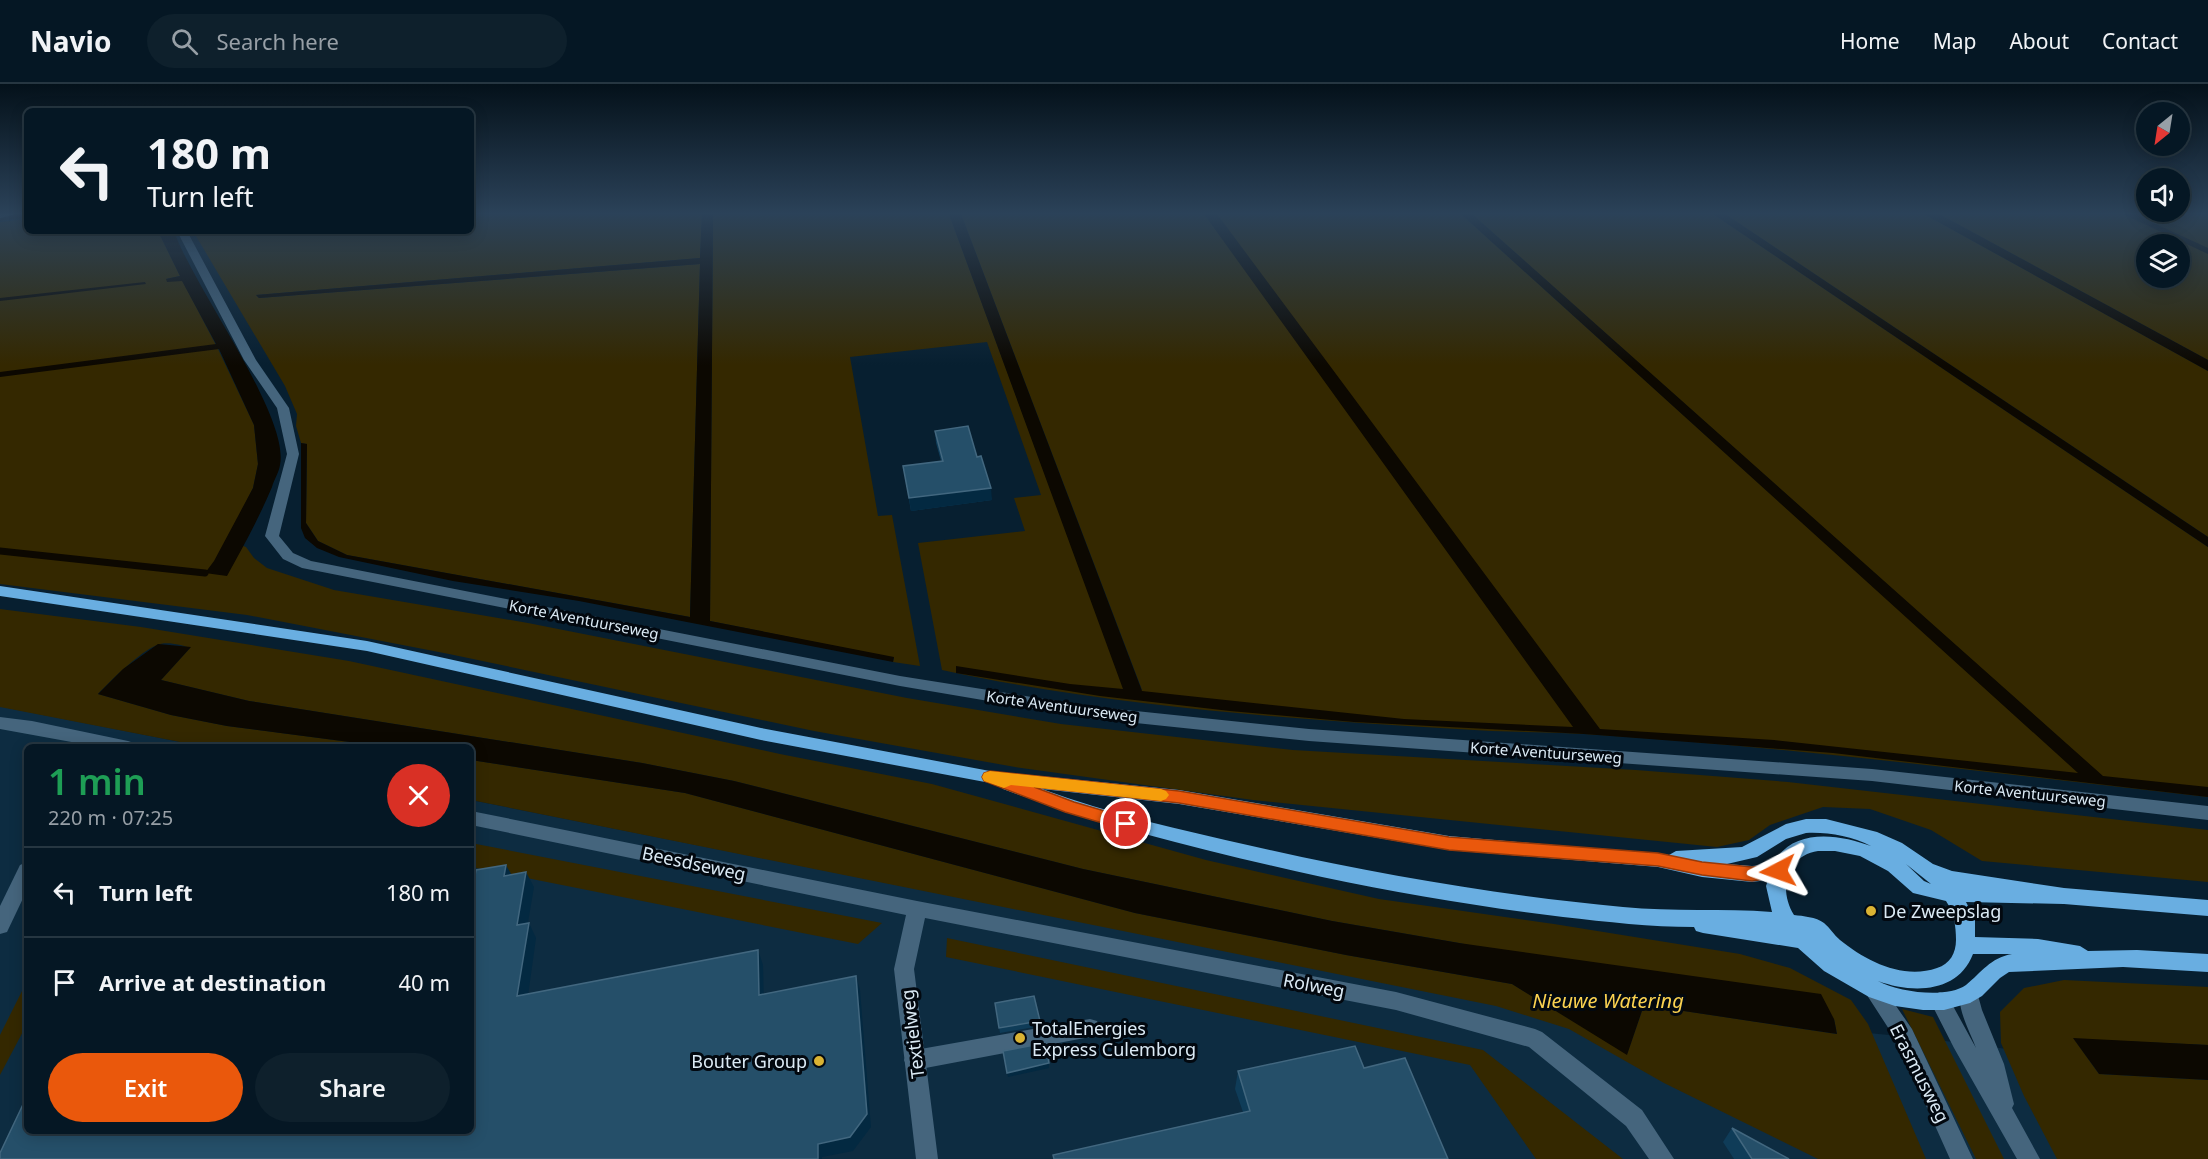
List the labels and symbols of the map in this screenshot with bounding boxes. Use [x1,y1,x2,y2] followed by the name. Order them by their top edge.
[2136,102,2190,156] north arrow
[507,595,661,643] street label: Korte Aventuurseweg
[985,686,1139,726] street label: Korte Aventuurseweg
[1469,737,1623,767] street label: Korte Aventuurseweg
[1953,775,2107,811] street label: Korte Aventuurseweg
[1100,798,1151,849] pin
[1746,839,1810,903] position arrow
[640,840,748,886] street label: Beesdseweg
[1883,899,2001,923] place label: De Zweepslag
[1864,904,1878,918] marker: De Zweepslag
[1281,967,1347,1003] street label: Rolweg
[1532,987,1684,1014] water label: Nieuwe Watering
[895,988,929,1080] street label: Textielweg
[1032,1016,1196,1061] place label: TotalEnergies Express Culemborg
[1885,1020,1955,1126] street label: Erasmusweg
[1013,1031,1027,1045] marker: TotalEnergies Express Culemborg
[691,1049,807,1073] place label: Bouter Group
[812,1054,826,1068] marker: Bouter Group

